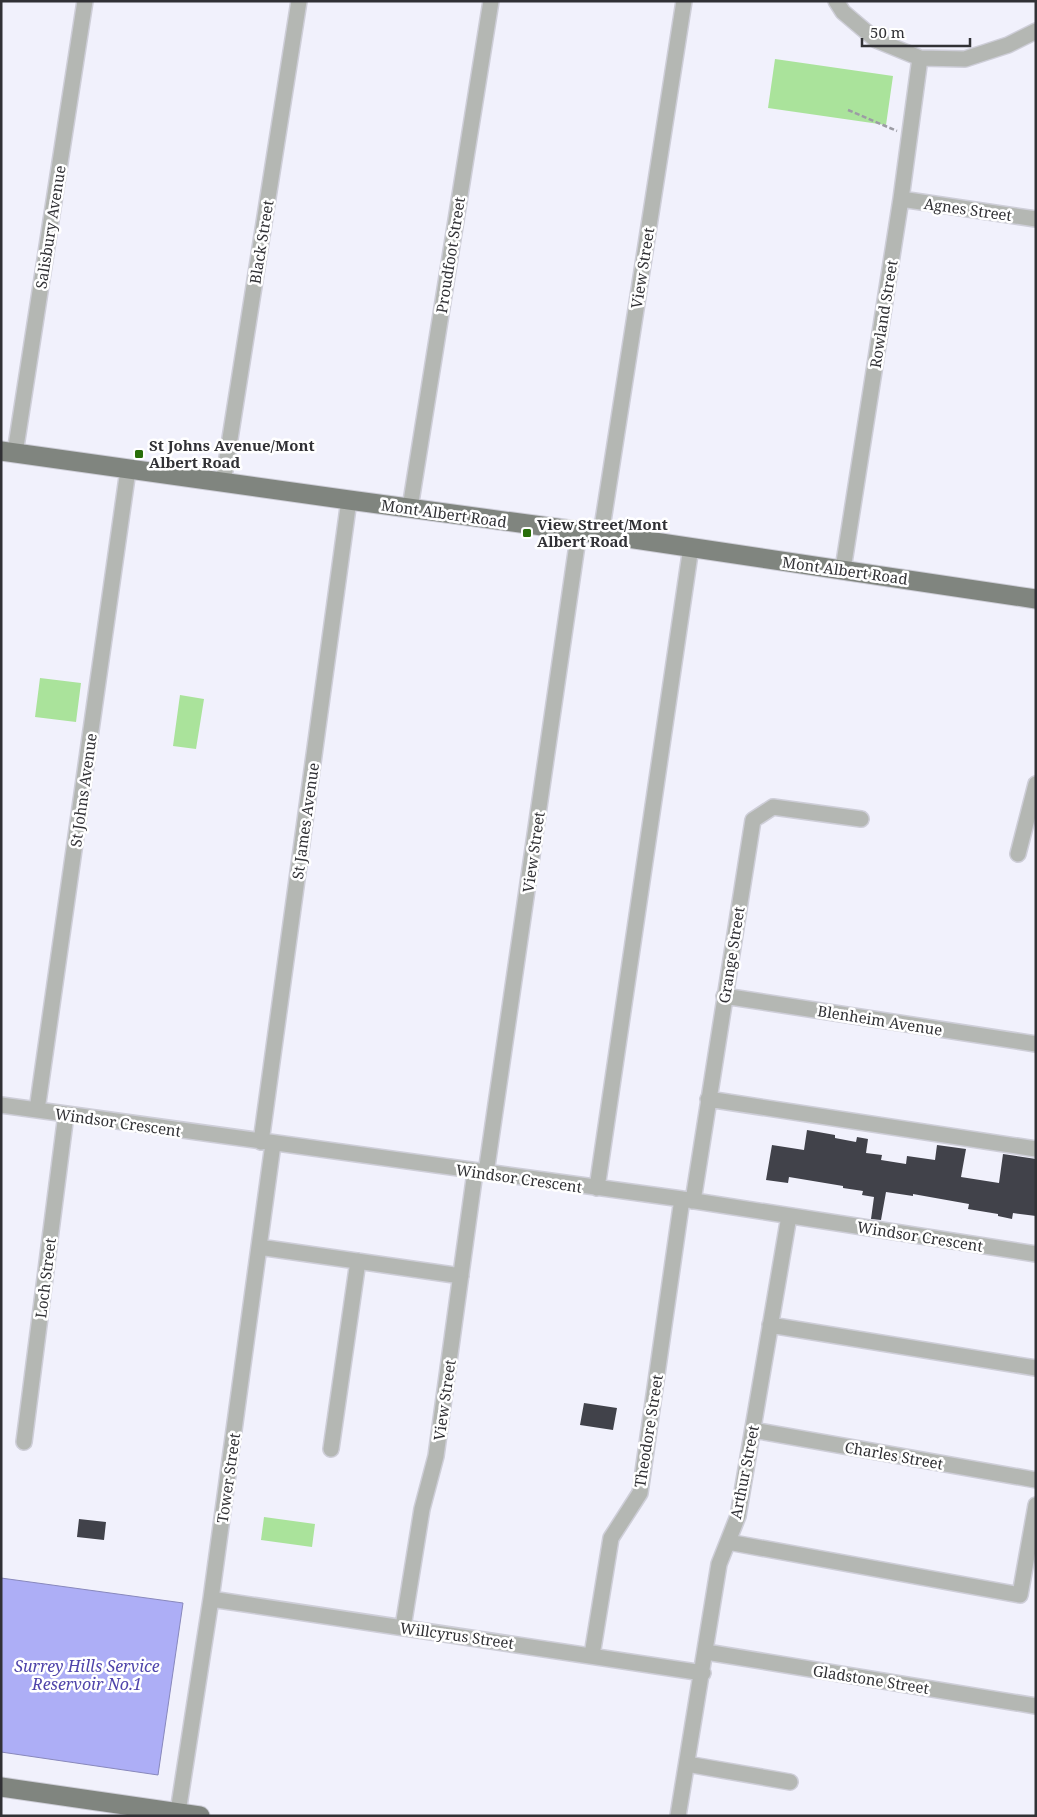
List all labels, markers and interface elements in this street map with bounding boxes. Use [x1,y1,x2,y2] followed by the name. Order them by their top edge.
[862,15,970,47] scale bar
[870,22,905,42] text: 50 m
[30,164,70,290] street label: Salisbury Avenue
[923,193,1013,225] street label: Agnes Street
[431,195,469,315] street label: Proudfoot Street
[244,199,278,285] street label: Black Street
[626,226,658,310] street label: View Street
[865,259,901,369] street label: Rowland Street
[149,435,314,472] place label: St Johns Avenue/Mont Albert Road
[133,448,145,460] marker: St Johns Avenue/Mont Albert Road
[380,494,508,532] street label: Mont Albert Road
[537,514,668,551] place label: View Street/Mont Albert Road
[521,527,533,539] marker: View Street/Mont Albert Road
[781,551,909,589] street label: Mont Albert Road
[65,732,101,848] street label: St Johns Avenue
[287,761,323,881] street label: St James Avenue
[517,810,549,894] street label: View Street
[714,905,748,1005] street label: Grange Street
[816,1000,944,1040] street label: Blenheim Avenue
[54,1103,182,1141] street label: Windsor Crescent
[455,1159,583,1197] street label: Windsor Crescent
[856,1216,984,1256] street label: Windsor Crescent
[30,1237,60,1319] street label: Loch Street
[428,1358,460,1442] street label: View Street
[629,1373,667,1489] street label: Theodore Street
[725,1424,763,1520] street label: Arthur Street
[212,1432,244,1524] street label: Tower Street
[843,1437,945,1473] street label: Charles Street
[399,1617,515,1653] street label: Willcyrus Street
[14,1655,160,1695] water label: Surrey Hills Service Reservoir No.1
[812,1660,930,1698] street label: Gladstone Street

